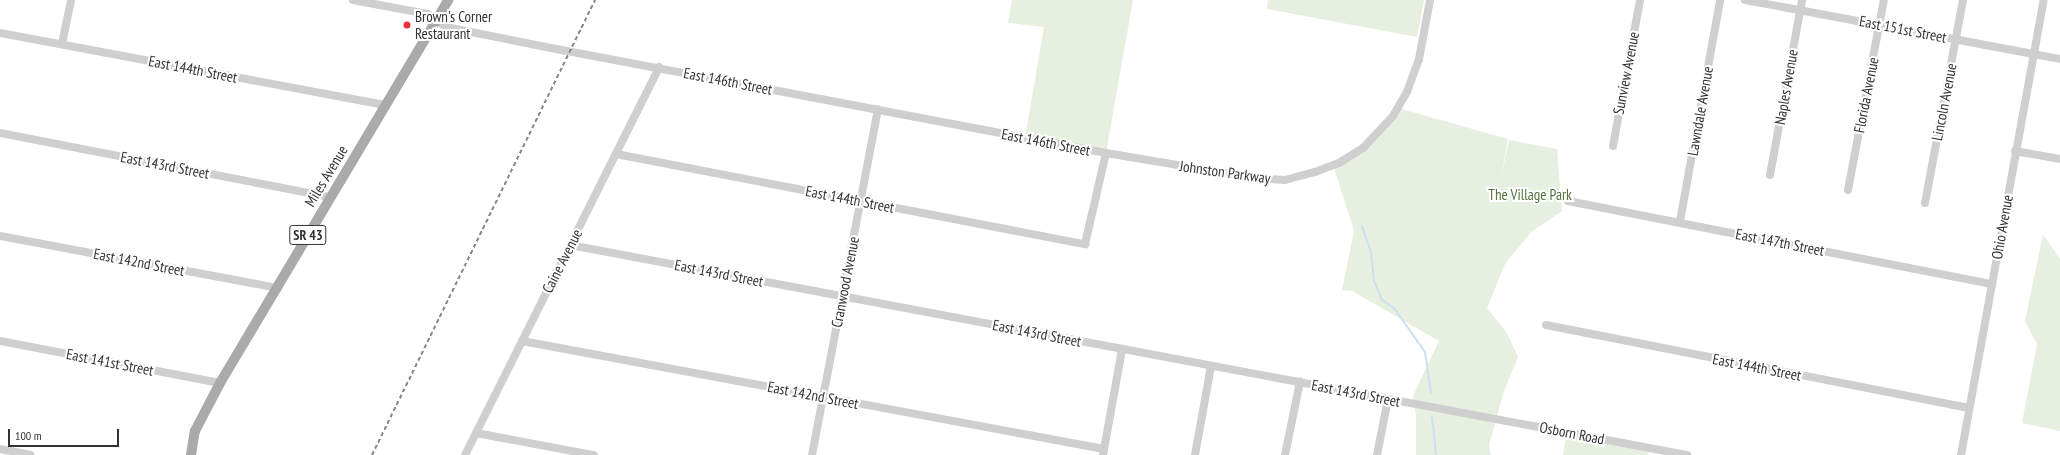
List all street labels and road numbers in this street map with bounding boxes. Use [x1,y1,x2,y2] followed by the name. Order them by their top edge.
[1858,12,1948,46] street label: East 151st Street
[1609,30,1643,116] street label: Sunview Avenue
[1770,48,1802,126] street label: Naples Avenue
[147,52,239,86] street label: East 144th Street
[1850,55,1882,135] street label: Florida Avenue
[1928,62,1960,142] street label: Lincoln Avenue
[682,64,774,98] street label: East 146th Street
[1683,65,1717,157] street label: Lawndale Avenue
[1000,125,1092,159] street label: East 146th Street
[301,142,351,210] street label: Miles Avenue
[119,148,211,182] street label: East 143rd Street
[1179,157,1271,187] street label: Johnston Parkway
[804,182,896,216] street label: East 144th Street
[1987,193,2017,261] street label: Ohio Avenue
[289,223,327,247] road number: SR 43
[1734,225,1826,259] street label: East 147th Street
[538,226,586,296] street label: Caine Avenue
[827,235,863,329] street label: Cranwood Avenue
[92,244,186,280] street label: East 142nd Street
[673,256,765,290] street label: East 143rd Street
[991,316,1083,350] street label: East 143rd Street
[65,345,155,379] street label: East 141st Street
[1711,350,1803,384] street label: East 144th Street
[1310,376,1402,410] street label: East 143rd Street
[766,377,860,413] street label: East 142nd Street
[1538,418,1606,448] street label: Osborn Road

